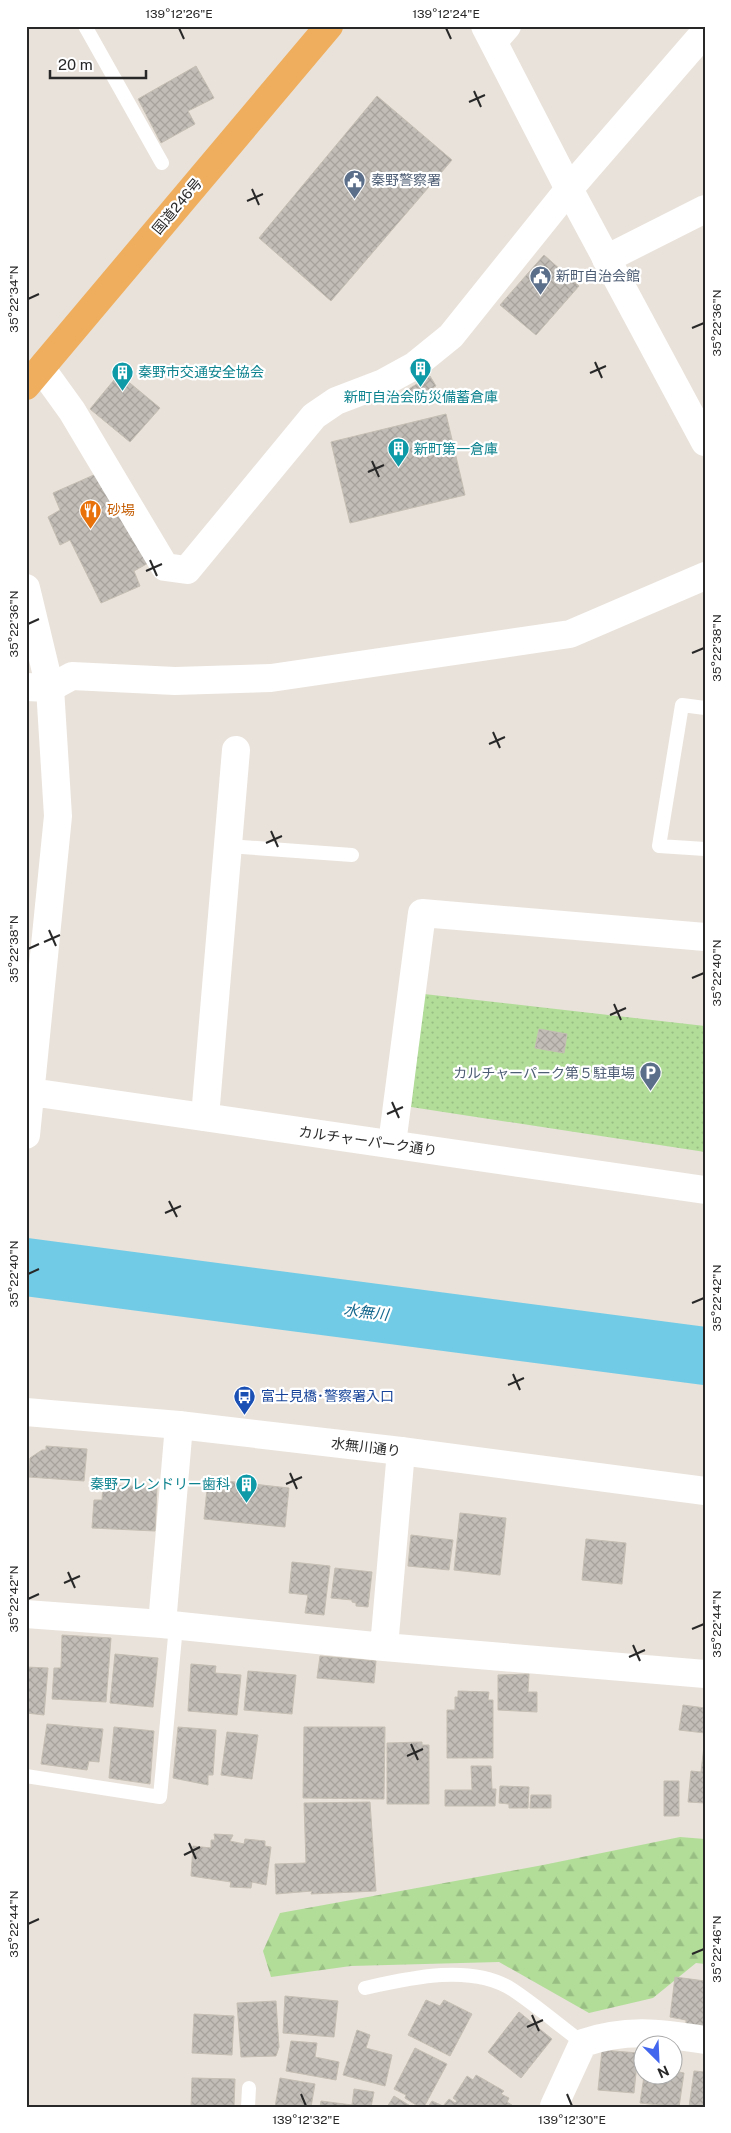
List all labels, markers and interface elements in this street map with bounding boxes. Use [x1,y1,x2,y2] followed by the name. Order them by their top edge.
[145,7,213,21] text: 139°12'26"E
[412,7,480,21] text: 139°12'24"E
[50,48,146,80] scale bar
[58,56,93,73] text: 20 m
[343,168,367,199] public building icon: 秦野警察署
[371,172,441,188] place label: 秦野警察署
[149,175,205,237] street label: 国道246号
[528,264,552,295] public building icon: 新町自治会館
[7,265,21,333] text: 35°22'34"N
[556,268,640,284] place label: 新町自治会館
[710,289,724,357] text: 35°22'36"N
[409,357,433,388] building icon: 新町自治会防災備蓄倉庫
[110,360,134,391] building icon: 秦野市交通安全協会
[138,364,264,380] place label: 秦野市交通安全協会
[344,389,498,405] place label: 新町自治会防災備蓄倉庫
[386,437,410,468] building icon: 新町第一倉庫
[414,441,498,457] place label: 新町第一倉庫
[79,498,103,529] restaurant icon: 砂場
[107,502,135,518] place label: 砂場
[7,590,21,658] text: 35°22'36"N
[710,614,724,682] text: 35°22'38"N
[7,915,21,983] text: 35°22'38"N
[710,939,724,1007] text: 35°22'40"N
[639,1061,663,1092] parking icon: カルチャーパーク第５駐車場
[453,1065,635,1081] place label: カルチャーパーク第５駐車場
[298,1123,438,1159] street label: カルチャーパーク通り
[7,1240,21,1308] text: 35°22'40"N
[710,1265,724,1331] text: 35°22'42"N
[343,1301,391,1323] water label: 水無川
[233,1384,257,1415] bus stop icon: 富士見橋･警察署入口
[261,1388,394,1404] place label: 富士見橋･警察署入口
[330,1435,402,1459] street label: 水無川通り
[234,1472,258,1503] building icon: 秦野フレンドリー歯科
[90,1476,230,1492] place label: 秦野フレンドリー歯科
[7,1566,21,1632] text: 35°22'42"N
[710,1590,724,1658] text: 35°22'44"N
[7,1890,21,1958] text: 35°22'44"N
[710,1915,724,1983] text: 35°22'46"N
[634,2036,684,2086] north arrow
[655,2062,672,2081] text: N
[272,2113,340,2127] text: 139°12'32"E
[538,2113,606,2127] text: 139°12'30"E

